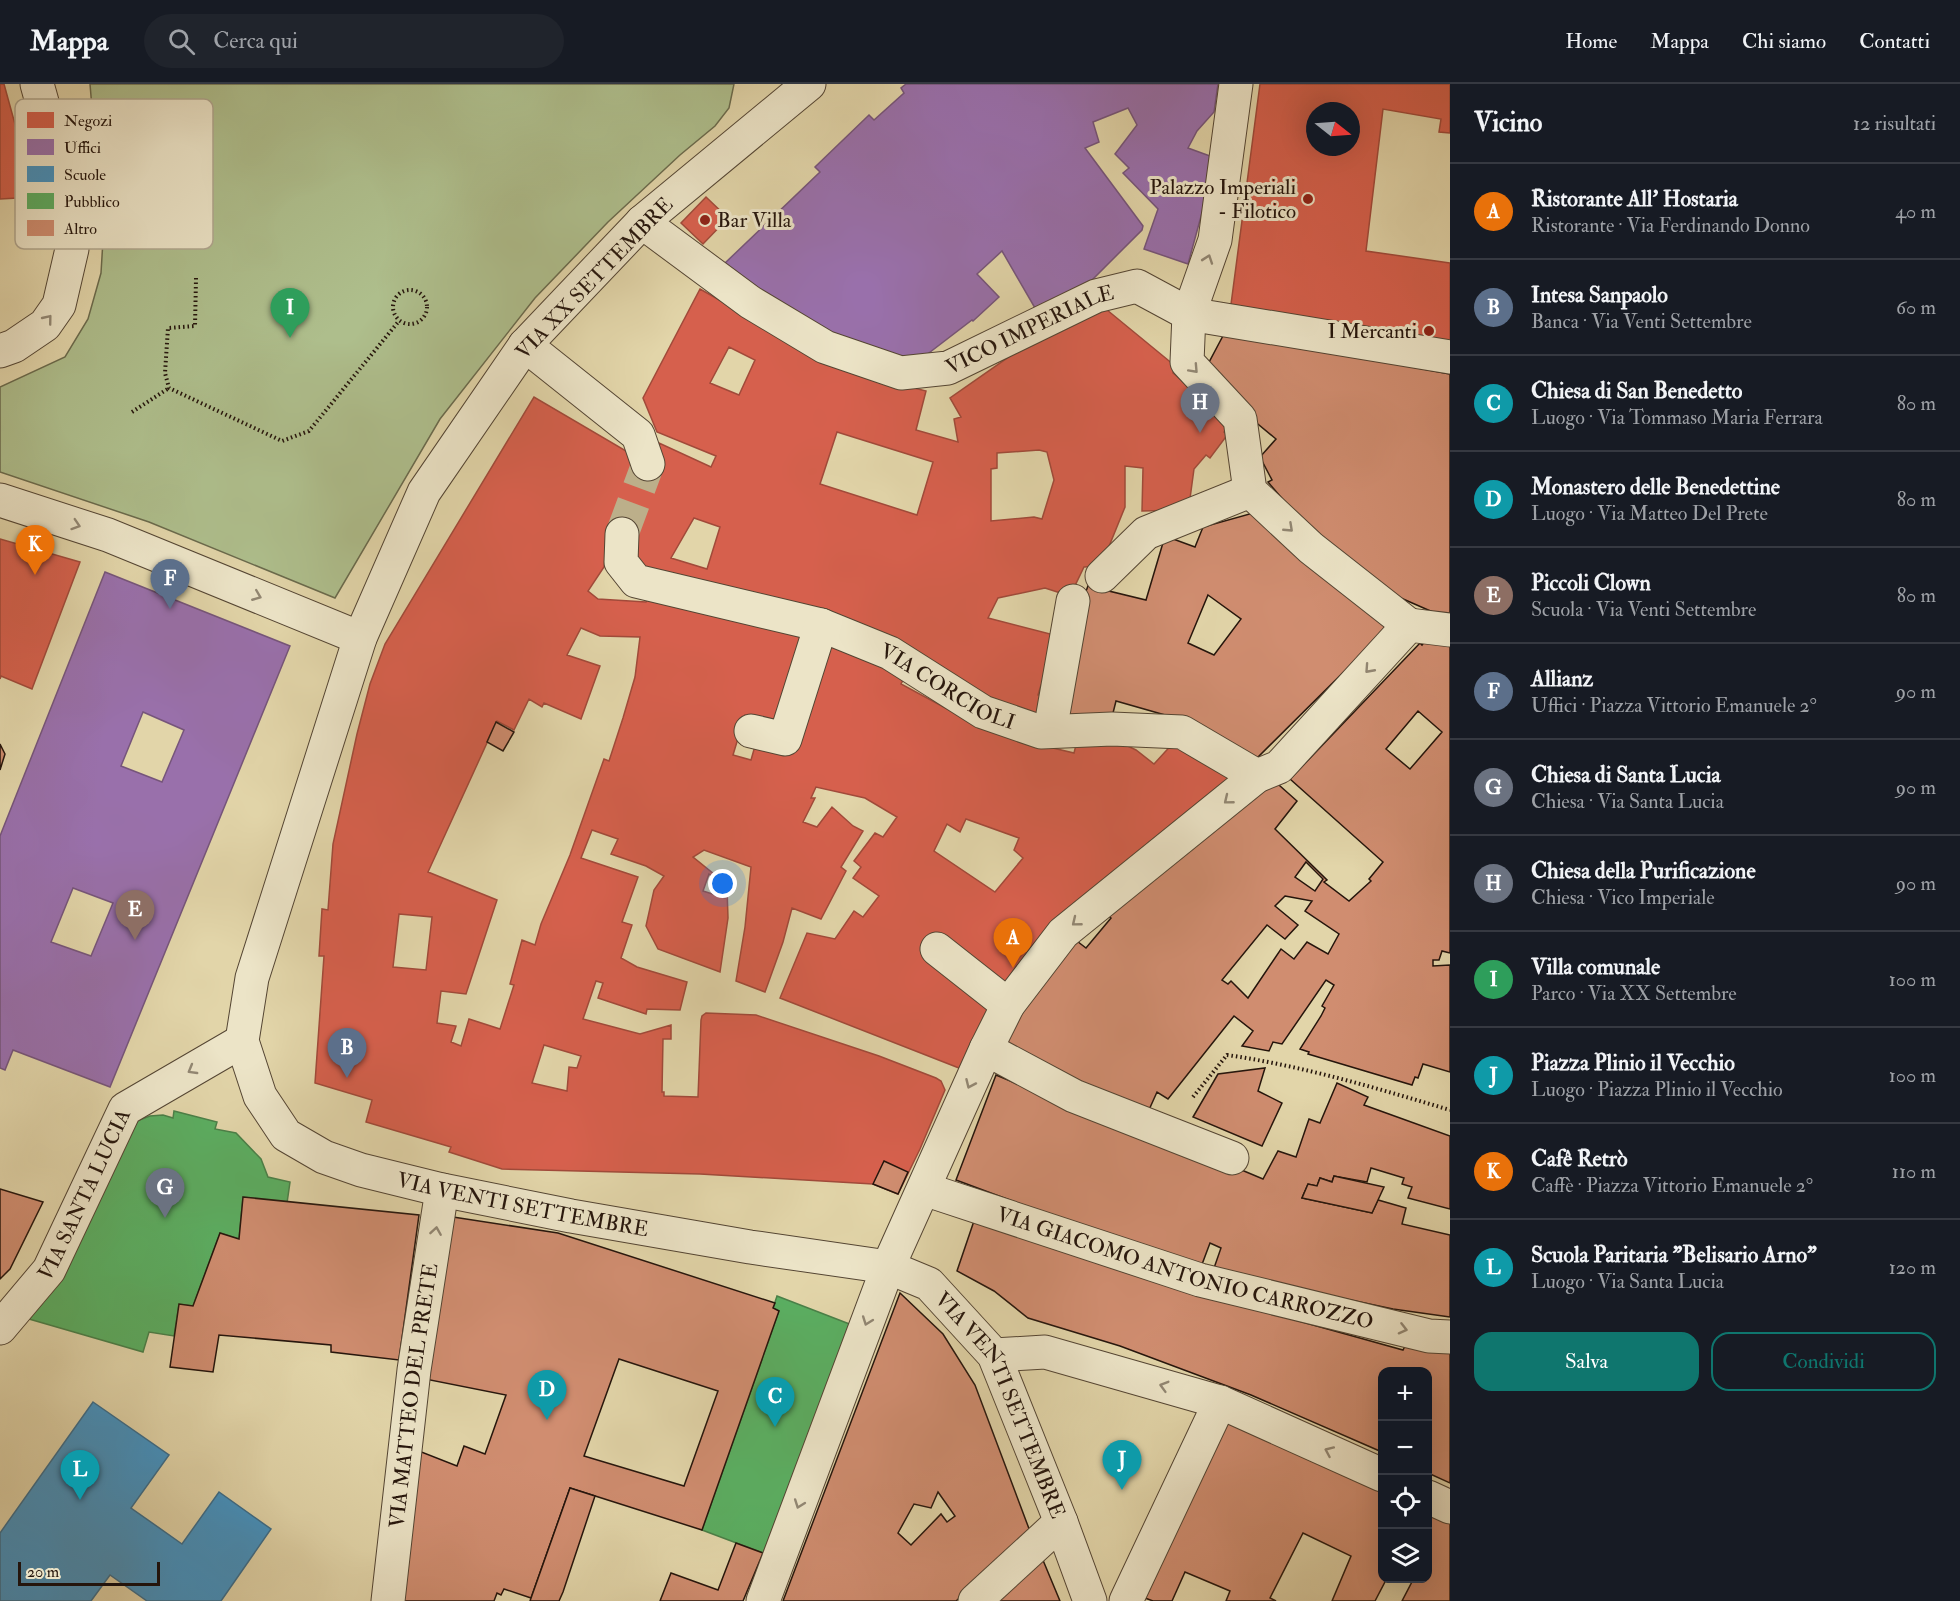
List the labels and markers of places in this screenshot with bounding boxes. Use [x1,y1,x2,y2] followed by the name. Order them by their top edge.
[1150,174,1296,225] place label: Palazzo Imperiali - Filotico
[1301,192,1315,206] marker: Palazzo Imperiali - Filotico
[717,207,792,234] place label: Bar Villa
[698,213,712,227] marker: Bar Villa
[270,288,310,338] pin: I
[1327,318,1417,345] place label: I Mercanti
[1422,324,1436,338] marker: I Mercanti
[1180,384,1220,433] pin: H
[15,526,54,575] pin: K
[150,560,190,609] pin: F
[116,890,154,940] pin: E
[994,918,1032,968] pin: A
[328,1028,366,1078] pin: B
[146,1168,184,1218] pin: G
[528,1370,566,1420] pin: D
[756,1378,794,1427] pin: C
[1102,1440,1142,1490] pin: J
[60,1450,100,1500] pin: L

